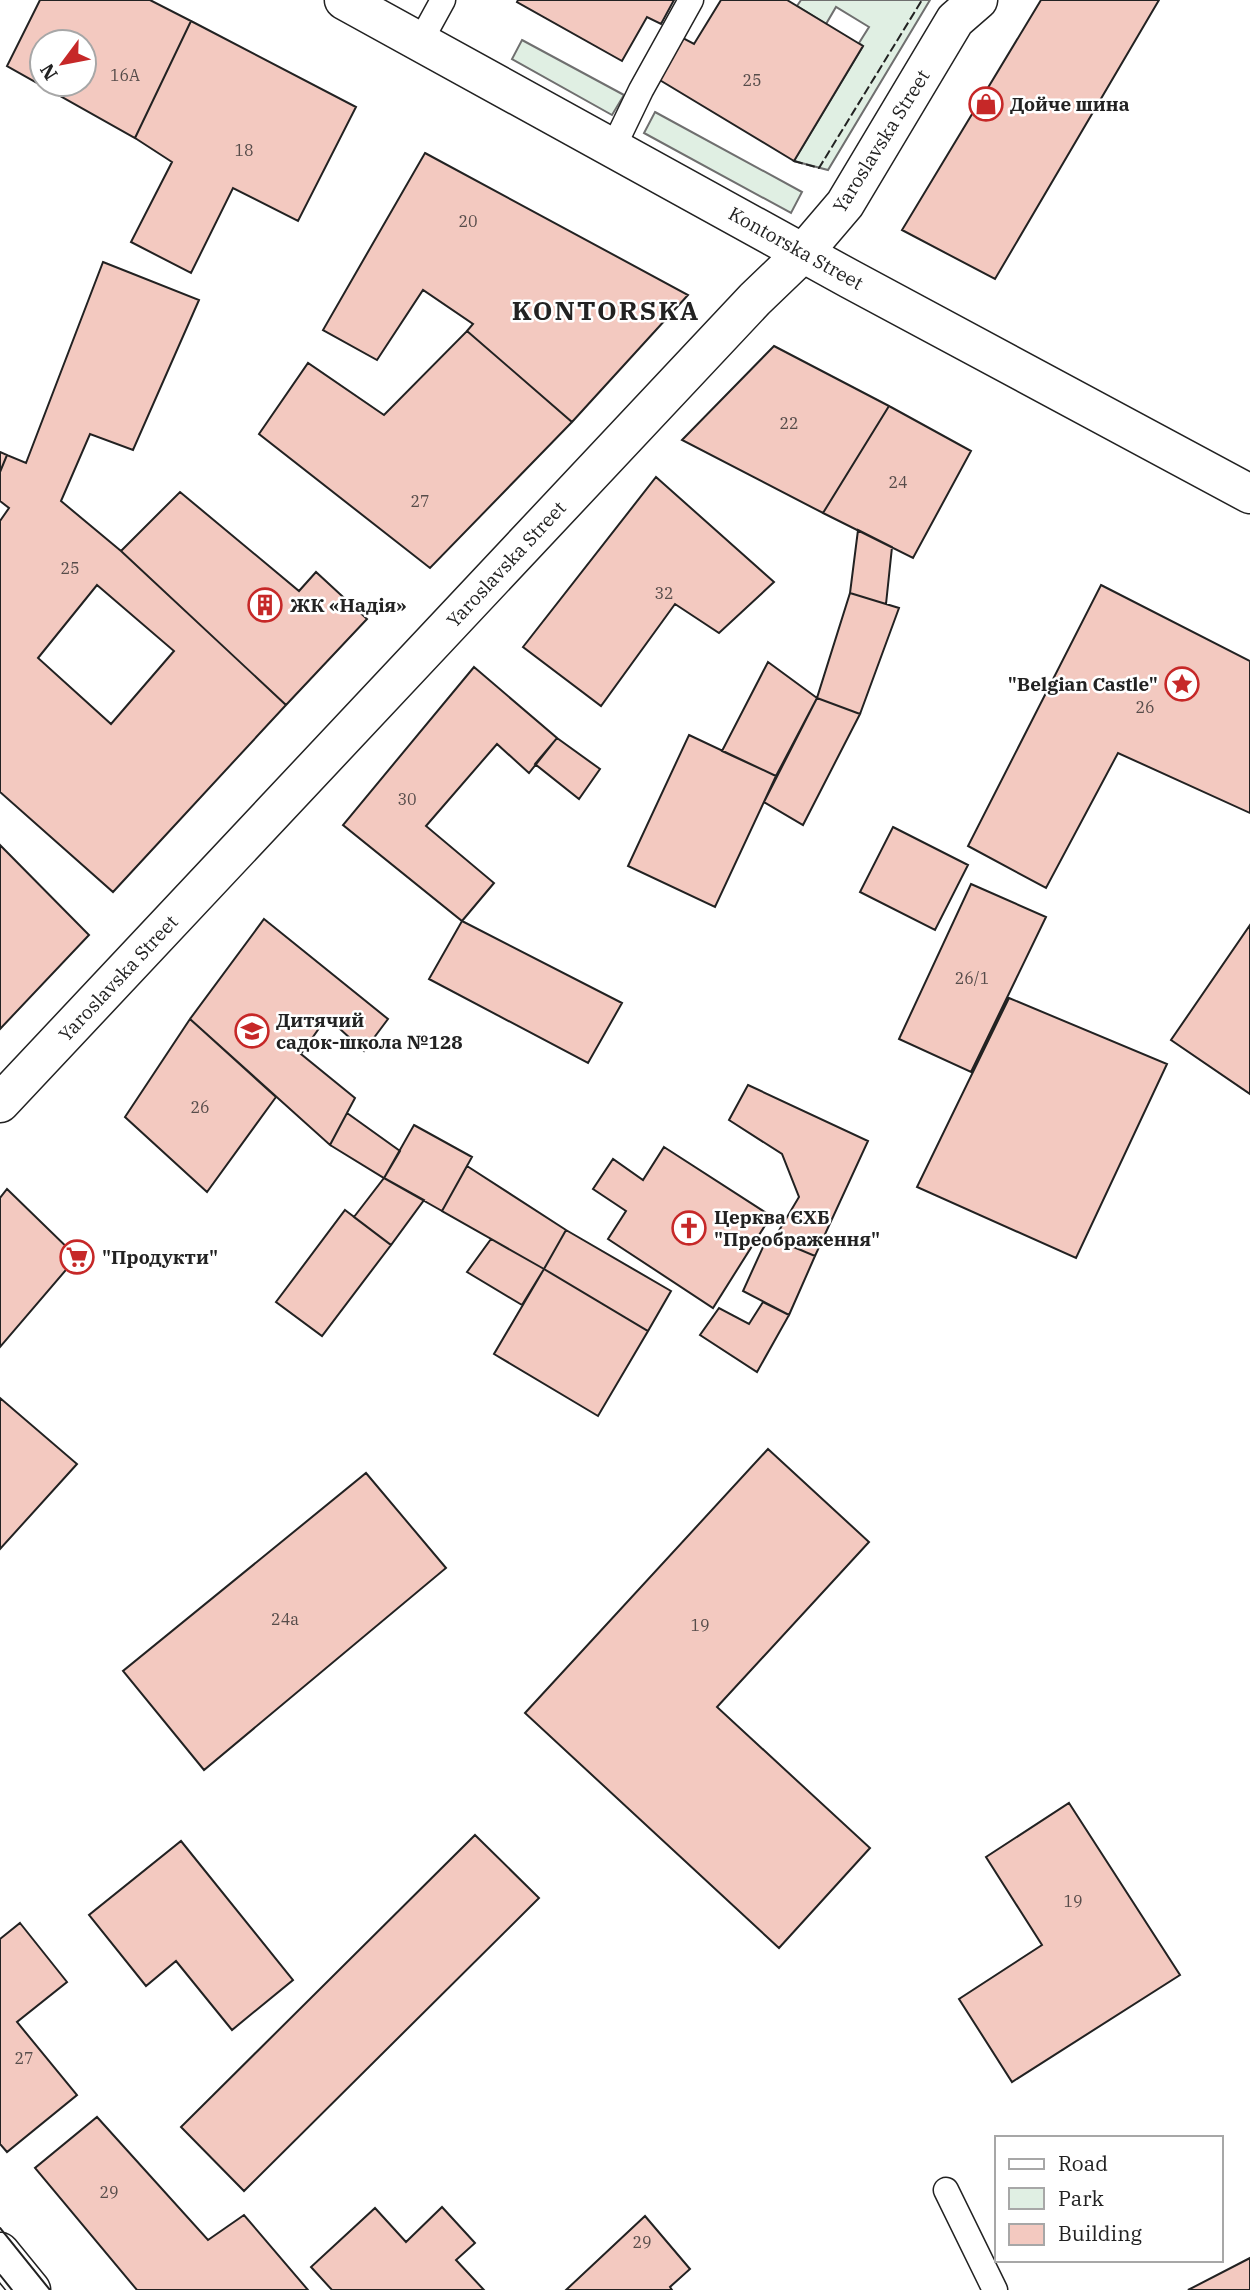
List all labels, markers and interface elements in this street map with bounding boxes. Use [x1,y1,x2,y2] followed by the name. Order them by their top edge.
[28,28,98,98] north arrow
[34,59,63,85] text: N
[110,65,140,85] house number: 16А
[827,65,935,217] street label: Yaroslavska Street
[742,70,762,90] house number: 25
[967,85,1005,123] shop icon: Дойче шина
[1010,92,1130,116] place label: Дойче шина
[234,140,254,160] house number: 18
[725,201,868,295] street label: Kontorska Street
[458,211,478,231] house number: 20
[512,293,700,327] district label: KONTORSKA
[779,413,799,433] house number: 22
[888,472,908,492] house number: 24
[410,491,430,511] house number: 27
[441,496,571,632] street label: Yaroslavska Street
[60,558,80,578] house number: 25
[654,583,674,603] house number: 32
[246,586,284,624] building icon: ЖК «Надія»
[290,593,406,617] place label: ЖК «Надія»
[1163,665,1201,703] place icon: "Belgian Castle"
[1008,672,1158,696] place label: "Belgian Castle"
[1135,697,1155,717] house number: 26
[397,789,417,809] house number: 30
[53,910,183,1046] street label: Yaroslavska Street
[955,968,989,988] house number: 26/1
[276,1008,463,1054] place label: Дитячий садок-школа №128
[233,1012,271,1050] school or university icon: Дитячий садок-школа №128
[190,1097,210,1117] house number: 26
[714,1205,880,1251] place label: Церква ЄХБ "Преображення"
[670,1209,708,1247] church icon: Церква ЄХБ "Преображення"
[58,1238,96,1276] supermarket icon: "Продукти"
[102,1245,218,1269] place label: "Продукти"
[271,1609,299,1629] house number: 24а
[690,1615,710,1635] house number: 19
[1063,1891,1083,1911] house number: 19
[14,2048,34,2068] house number: 27
[995,2136,1222,2262] legend
[1058,2149,1108,2177] text: Road
[99,2182,119,2202] house number: 29
[1058,2184,1105,2212] text: Park
[1058,2219,1143,2247] text: Building
[632,2232,652,2252] house number: 29

